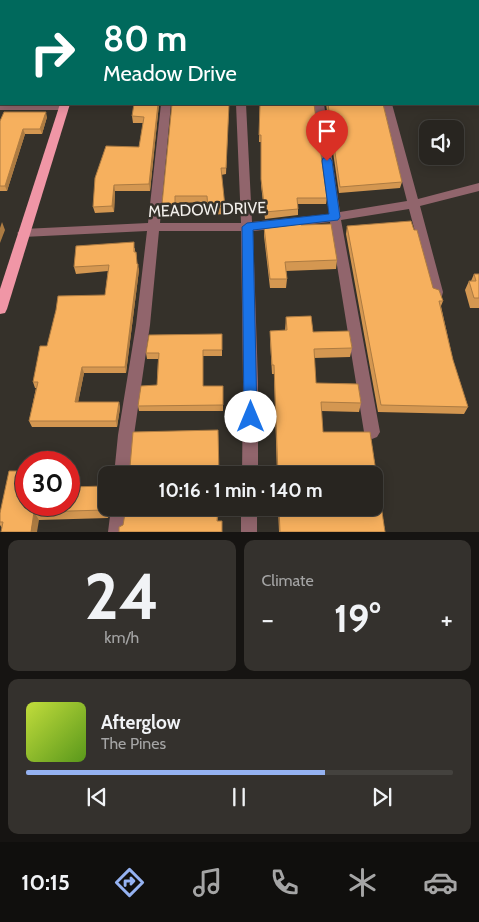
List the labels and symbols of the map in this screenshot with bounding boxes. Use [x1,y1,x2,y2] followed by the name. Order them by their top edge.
[306,110,348,161] pin
[148,198,267,221] street label: MEADOW DRIVE
[224,390,276,442] position arrow
[15,451,80,516] speed limit sign: 30

